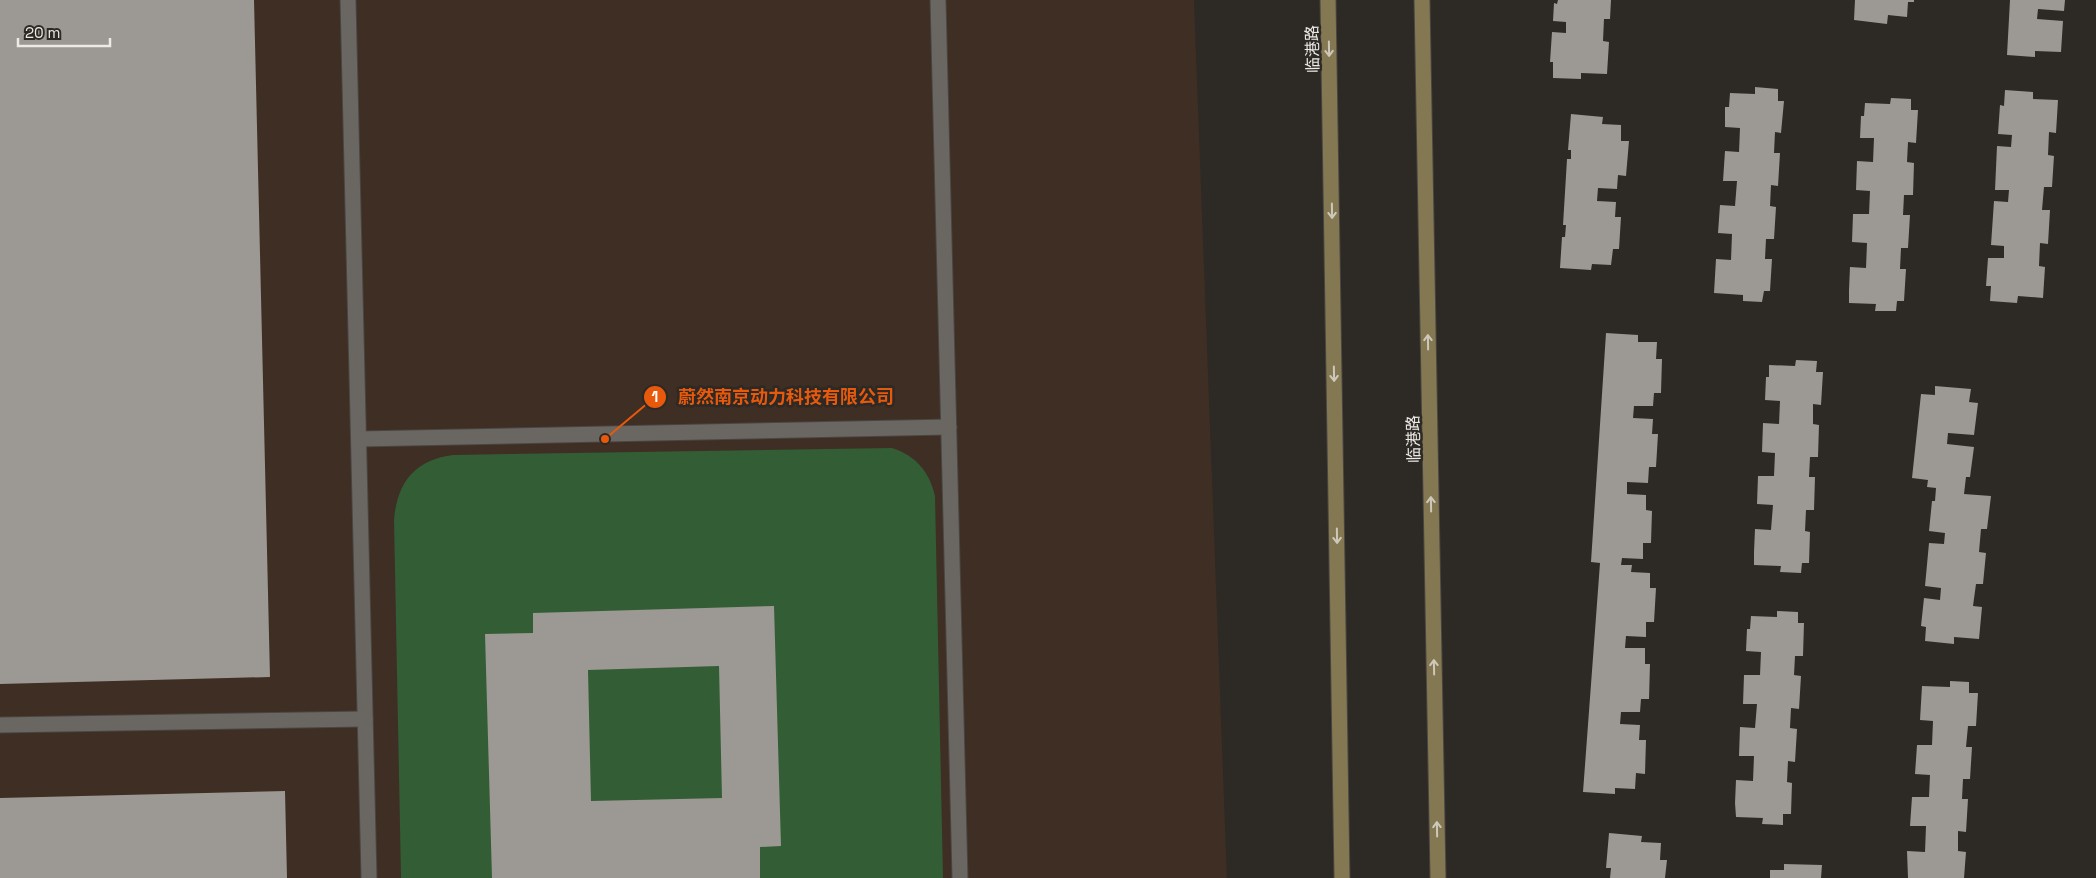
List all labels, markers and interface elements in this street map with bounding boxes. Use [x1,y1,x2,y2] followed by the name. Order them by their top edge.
[18,15,110,47] scale bar
[25,23,60,42] text: 20 m
[1302,25,1323,73] street label: 临港路
[1324,40,1334,56] one-way arrow
[1327,202,1337,219] one-way arrow
[1424,334,1433,350] one-way arrow
[1329,365,1339,381] one-way arrow
[643,380,904,413] callout: 蔚然南京动力科技有限公司
[678,385,894,408] text: 蔚然南京动力科技有限公司
[652,387,658,406] text: 1
[1403,415,1424,463] street label: 临港路
[1427,497,1436,513] one-way arrow
[1332,528,1342,544] one-way arrow
[1429,659,1439,676] one-way arrow
[1432,822,1442,838] one-way arrow

